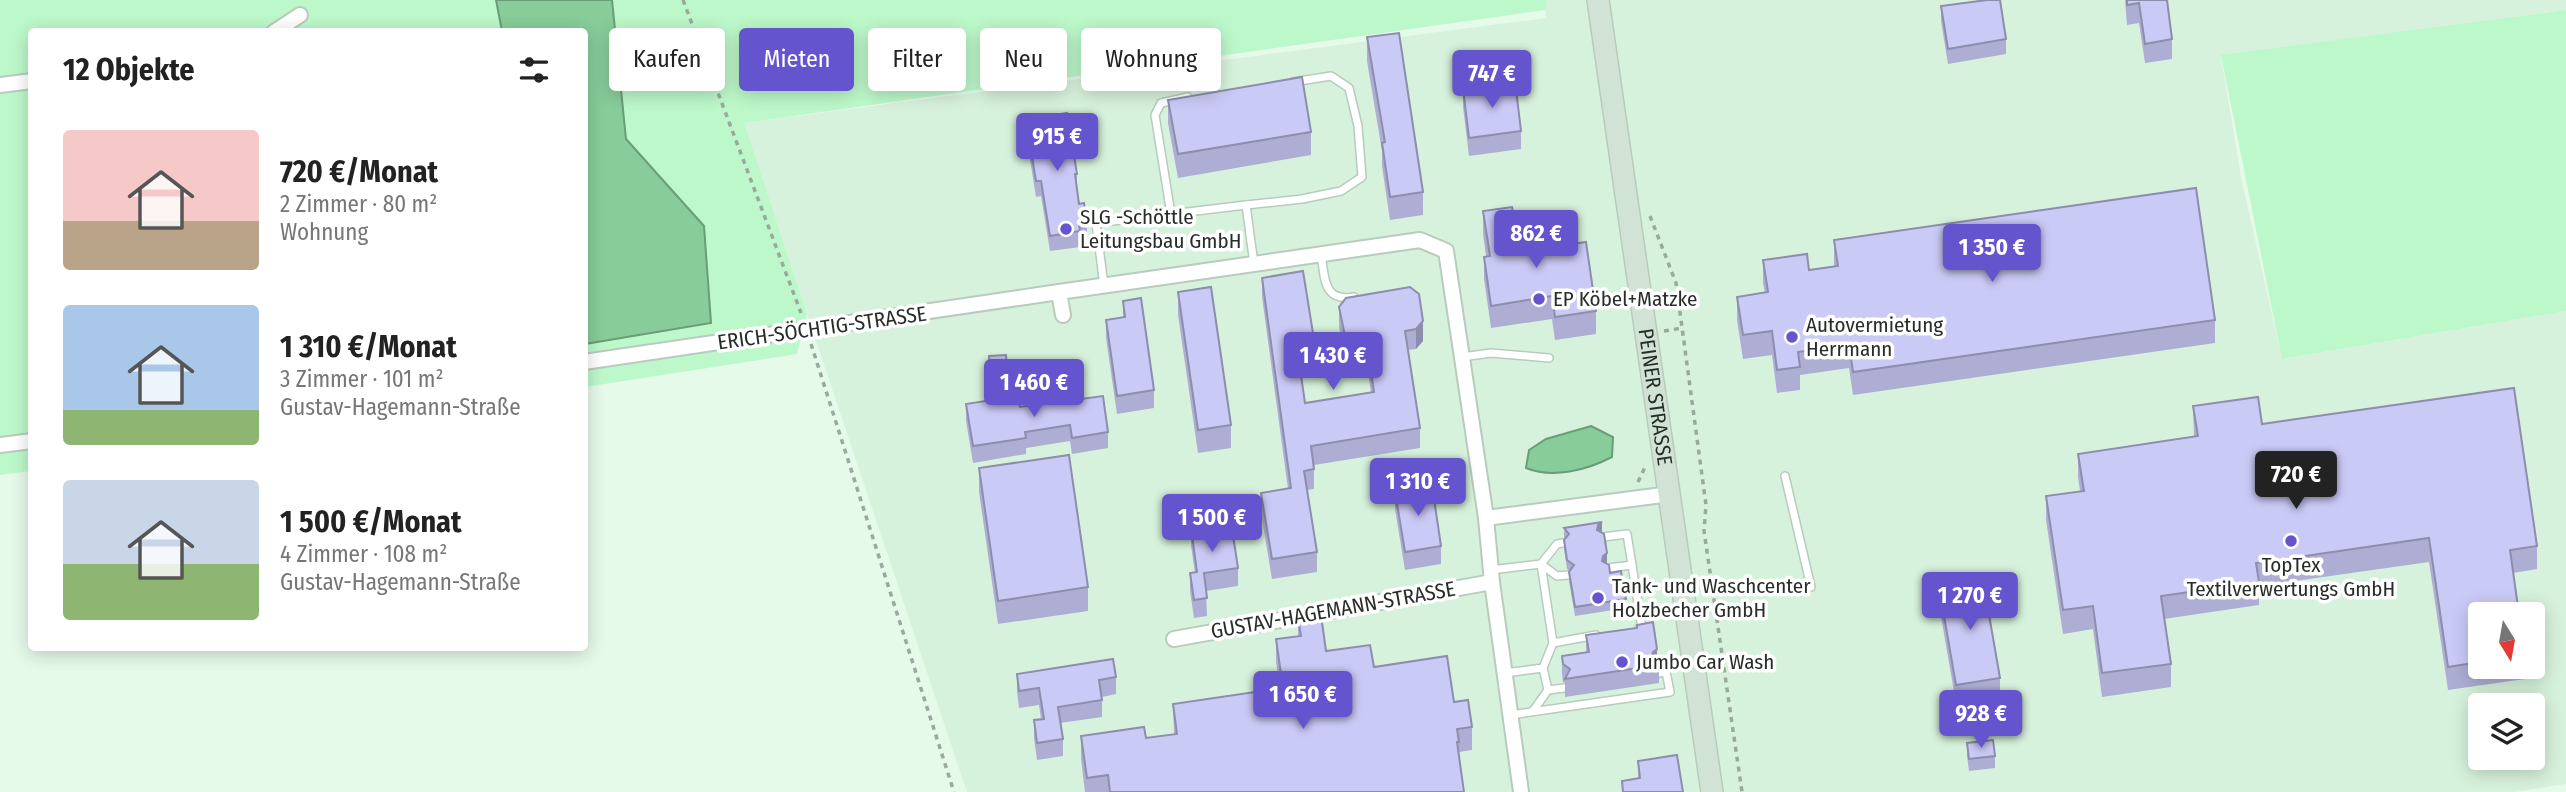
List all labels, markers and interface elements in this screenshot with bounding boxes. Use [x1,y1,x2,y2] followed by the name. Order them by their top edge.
[609,28,725,91] chip: Kaufen
[739,28,854,91] chip: Mieten
[868,28,966,91] chip: Filter
[980,28,1067,91] chip: Neu
[1081,28,1221,91] chip: Wohnung
[1443,50,1541,110] pin: 747 €
[515,51,553,89] icon: filters
[63,52,195,88] text: 12 Objekte
[1468,59,1516,87] text: 747 €
[1008,114,1106,173] pin: 915 €
[1032,122,1082,150] text: 915 €
[280,154,438,190] text: 720 €/Monat
[119,158,203,242] icon: home
[280,190,437,218] text: 2 Zimmer · 80 m²
[1080,204,1241,254] place label: SLG -Schöttle Leitungsbau GmbH
[1487,210,1585,270] pin: 862 €
[280,218,368,246] text: Wohnung
[1510,219,1562,247] text: 862 €
[1058,221,1074,237] marker: SLG -Schöttle Leitungsbau GmbH
[1927,224,2057,284] pin: 1 350 €
[1959,233,2025,261] text: 1 350 €
[1553,286,1697,312] place label: EP Köbel+Matzke
[1531,291,1547,307] marker: EP Köbel+Matzke
[716,300,928,356] street label: ERICH-SÖCHTIG-STRASSE
[1806,312,1943,362] place label: Autovermietung Herrmann
[1632,327,1678,467] street label: PEINER STRASSE
[280,329,457,365] text: 1 310 €/Monat
[1784,329,1800,345] marker: Autovermietung Herrmann
[1268,332,1398,392] pin: 1 430 €
[119,333,203,417] icon: home
[1300,341,1366,369] text: 1 430 €
[969,360,1099,419] pin: 1 460 €
[280,365,444,393] text: 3 Zimmer · 101 m²
[1000,368,1068,396] text: 1 460 €
[280,393,521,421] text: Gustav-Hagemann-Straße
[2247,452,2345,511] pin: 720 €
[1353,458,1483,518] pin: 1 310 €
[2271,460,2321,488] text: 720 €
[1386,467,1450,495] text: 1 310 €
[1147,494,1277,554] pin: 1 500 €
[1178,503,1246,531] text: 1 500 €
[280,504,462,540] text: 1 500 €/Monat
[119,508,203,592] icon: home
[2283,533,2299,549] marker: TopTex Textilverwertungs GmbH
[280,540,447,568] text: 4 Zimmer · 108 m²
[2187,552,2395,602] place label: TopTex Textilverwertungs GmbH
[280,568,521,596] text: Gustav-Hagemann-Straße
[1905,572,2035,632] pin: 1 270 €
[1612,573,1811,623] place label: Tank- und Waschcenter Holzbecher GmbH
[1209,576,1457,644] street label: GUSTAV-HAGEMANN-STRASSE
[1938,581,2002,609] text: 1 270 €
[1590,590,1606,606] marker: Tank- und Waschcenter Holzbecher GmbH
[2468,602,2544,679] north arrow
[2468,602,2545,770] map controls
[1636,649,1774,675] place label: Jumbo Car Wash
[1614,654,1630,670] marker: Jumbo Car Wash
[1238,672,1368,731] pin: 1 650 €
[1269,680,1337,708] text: 1 650 €
[1932,690,2030,750] pin: 928 €
[2468,693,2545,770] button: layers
[1955,699,2007,727] text: 928 €

